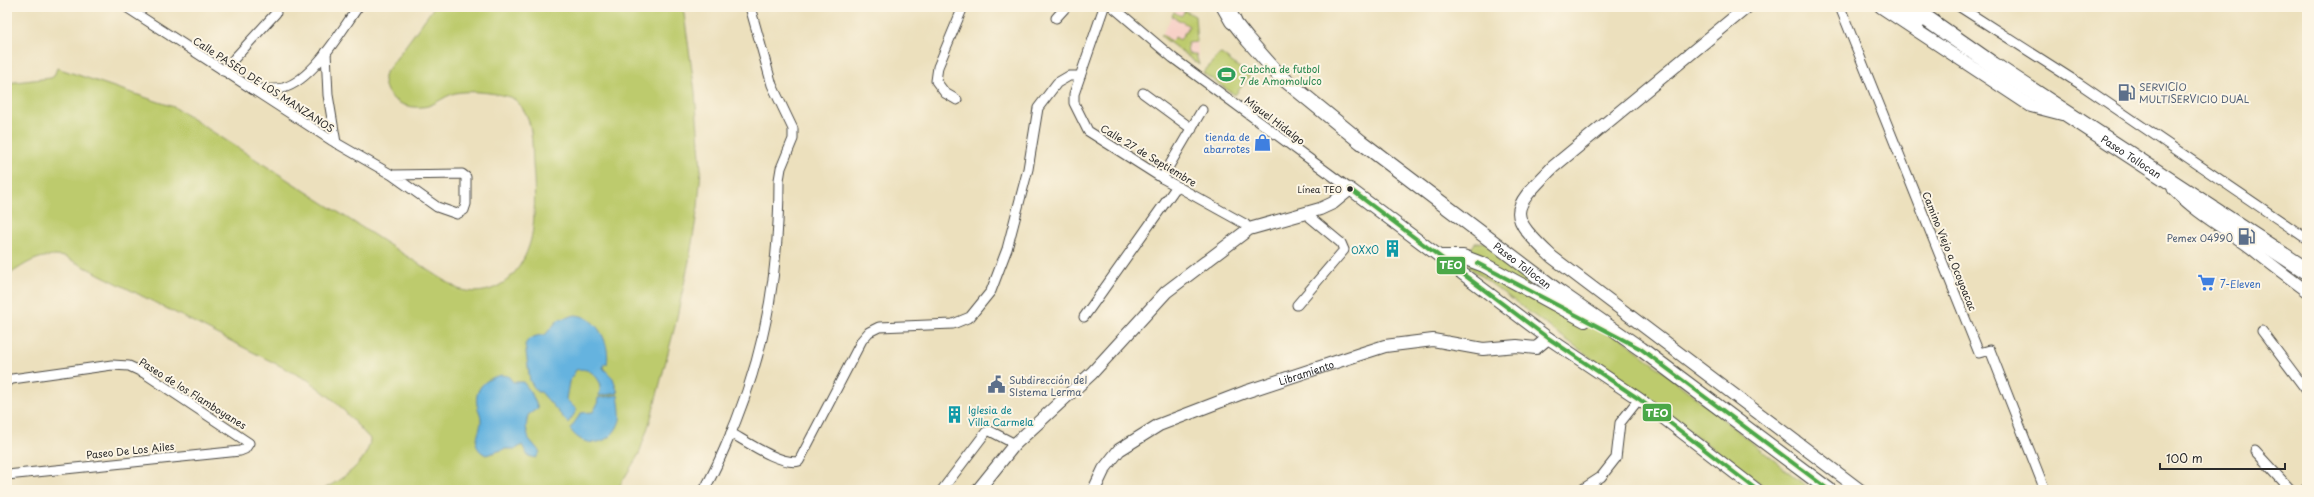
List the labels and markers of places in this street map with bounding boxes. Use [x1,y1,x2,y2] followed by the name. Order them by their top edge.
[1240,61,1322,88] place label: Cabcha de futbol 7 de Amomolulco
[1217,64,1237,84] sports icon: Cabcha de futbol 7 de Amomolulco
[2139,79,2250,106] place label: SERVICIO MULTISERVICIO DUAL
[2116,82,2136,102] fuel station icon: SERVICIO MULTISERVICIO DUAL
[1203,129,1251,156] place label: tienda de abarrotes
[1253,132,1273,152] shop icon: tienda de abarrotes
[1297,182,1342,196] place label: Línea TEO
[1345,184,1355,194] marker: Línea TEO
[2236,227,2256,247] fuel station icon: Pemex 04990
[2166,230,2233,245] place label: Pemex 04990
[1382,239,1402,259] building icon: OXXO
[1351,242,1379,257] place label: OXXO
[2197,273,2217,293] supermarket icon: 7-Eleven
[2220,276,2261,291] place label: 7-Eleven
[1009,372,1087,399] place label: Subdirección del SIstema Lerma
[986,375,1006,395] public building icon: Subdirección del SIstema Lerma
[968,402,1034,429] place label: Iglesia de Villa Carmela
[945,405,965,425] building icon: Iglesia de Villa Carmela

